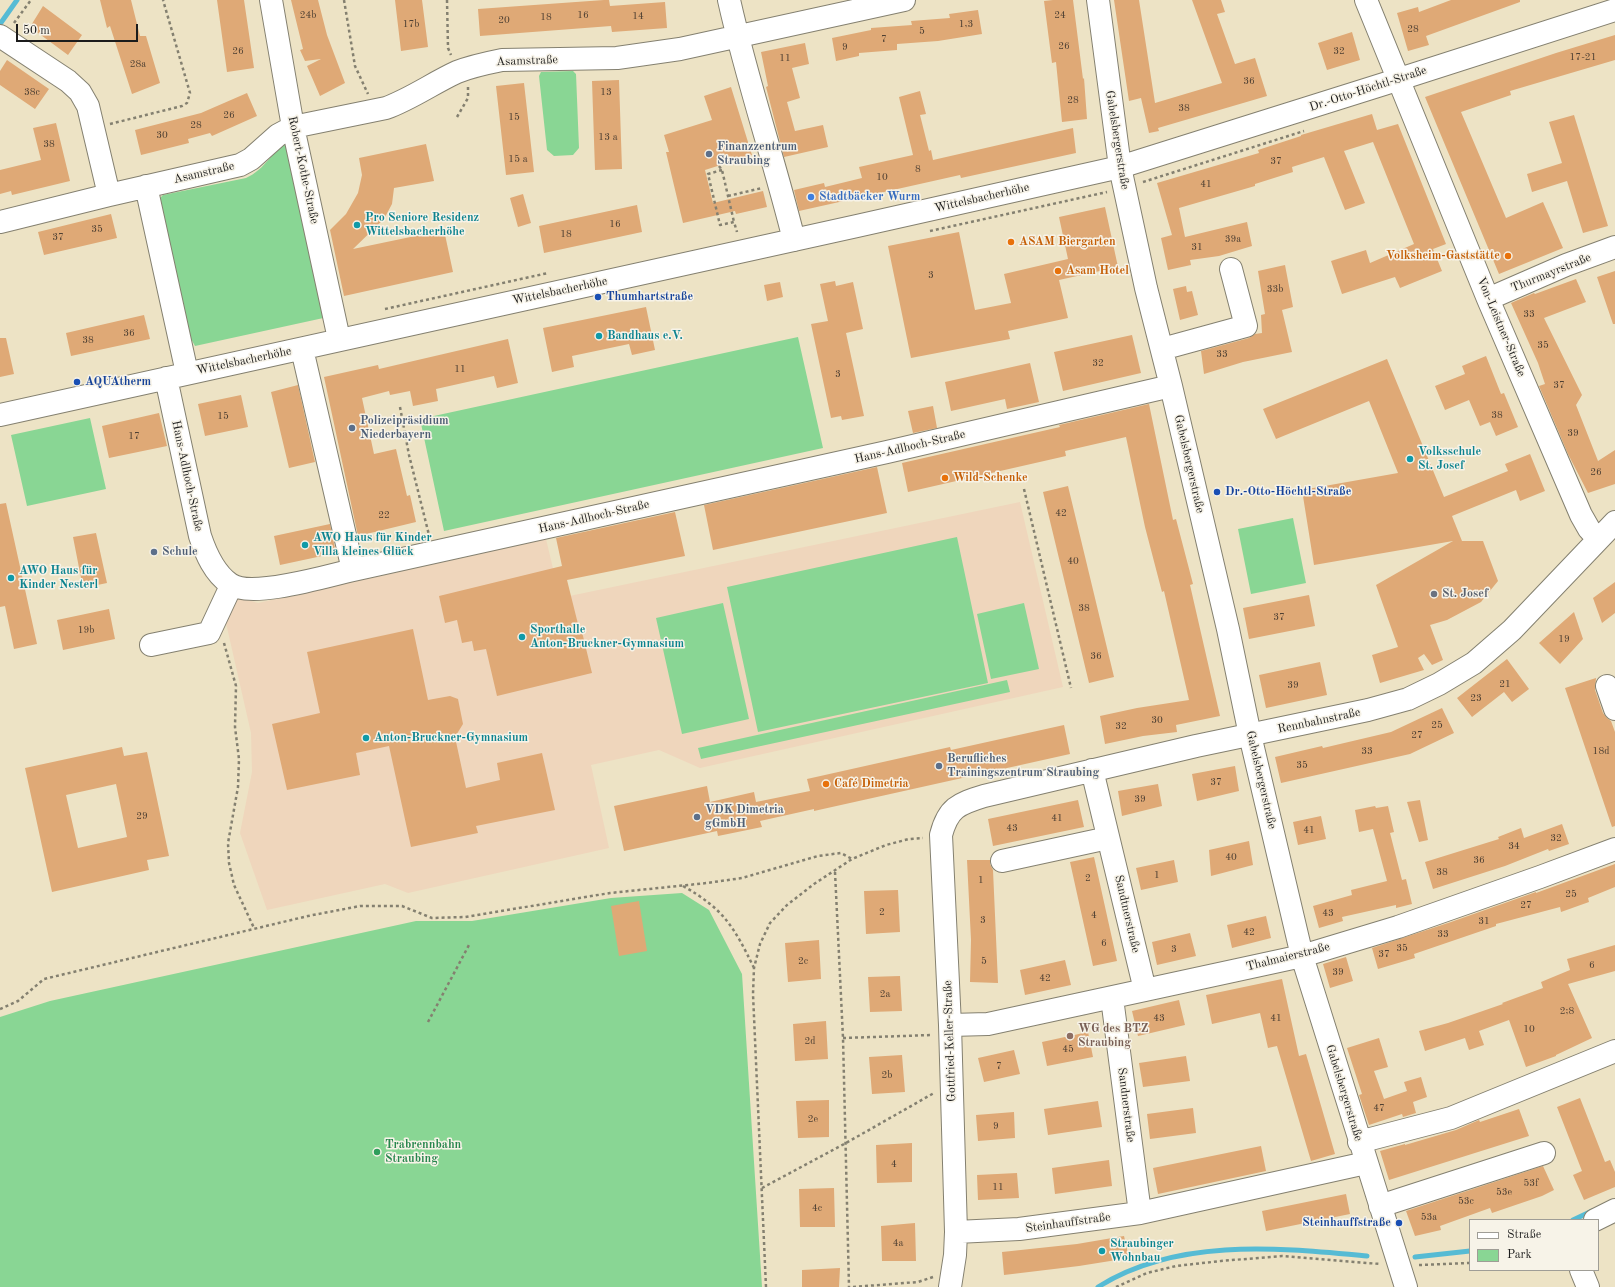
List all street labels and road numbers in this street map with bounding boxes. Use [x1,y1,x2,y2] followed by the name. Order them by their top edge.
[496,53,558,69] street label: Asamstraße
[1307,63,1429,115] street label: Dr.-Otto-Höchtl-Straße
[1102,89,1132,191] street label: Gabelsbergerstraße
[285,115,321,225] street label: Robert-Kothe-Straße
[172,159,236,187] street label: Asamstraße
[933,180,1031,216] street label: Wittelsbacherhöhe
[1509,250,1593,296] street label: Thurmayrstraße
[511,274,609,308] street label: Wittelsbacherhöhe
[1473,275,1529,379] street label: Von-Leistner-Straße
[195,344,293,378] street label: Wittelsbacherhöhe
[1171,414,1207,514] street label: Gabelsbergerstraße
[168,419,206,533] street label: Hans-Adlhoch-Straße
[853,427,967,467] street label: Hans-Adlhoch-Straße
[537,497,651,537] street label: Hans-Adlhoch-Straße
[1276,705,1362,737] street label: Rennbahnstraße
[1243,730,1279,830] street label: Gabelsbergerstraße
[1111,874,1143,954] street label: Sandtnerstraße
[1245,940,1331,974] street label: Thalmaierstraße
[941,980,959,1102] street label: Gottfried-Keller-Straße
[1322,1043,1366,1143] street label: Gabelsbergerstraße
[1114,1067,1138,1143] street label: Sandnerstraße
[1025,1210,1111,1236] street label: Steinhauffstraße

